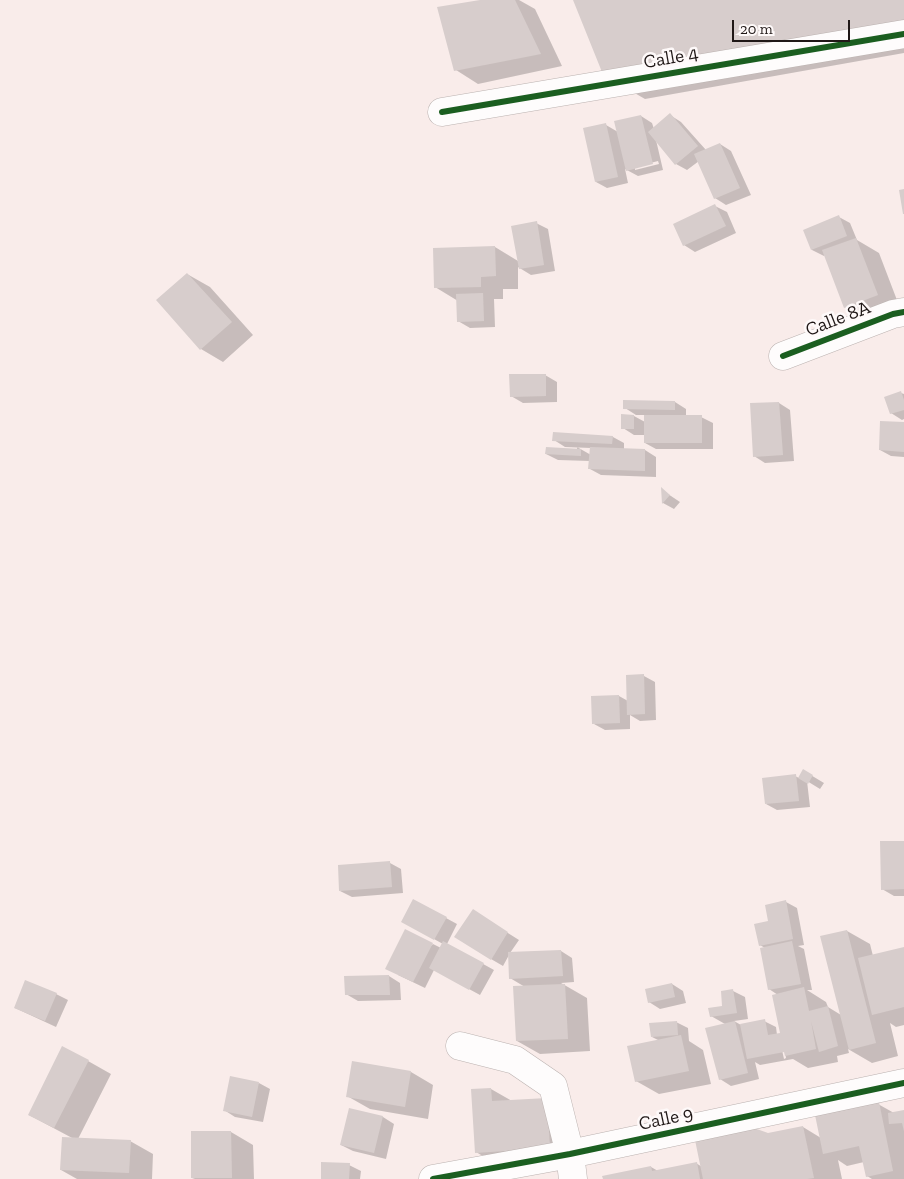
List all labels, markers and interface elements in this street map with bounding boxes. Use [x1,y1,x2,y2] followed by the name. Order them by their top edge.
[734,10,852,42] scale bar
[740,20,773,38] text: 20 m
[642,42,700,74] street label: Calle 4
[802,296,874,342] street label: Calle 8A
[637,1102,695,1136] street label: Calle 9

